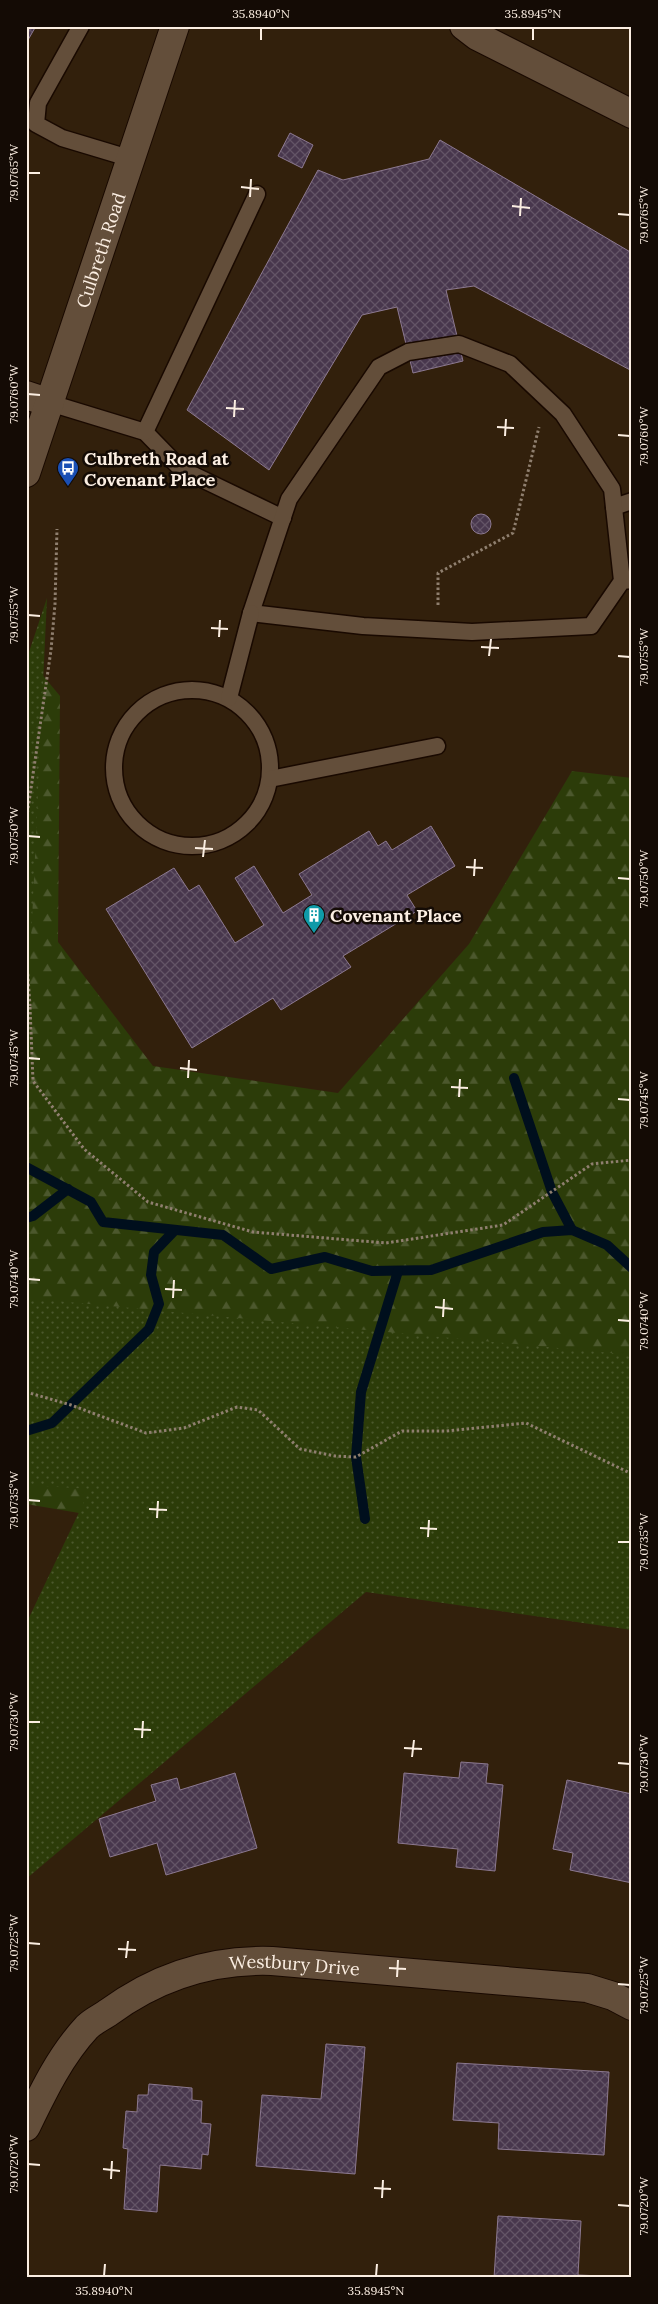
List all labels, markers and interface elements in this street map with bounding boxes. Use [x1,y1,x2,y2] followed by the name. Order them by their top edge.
[232,6,290,21] text: 35.8940°N
[505,6,561,21] text: 35.8945°N
[6,143,21,202] text: 79.0765°W
[636,185,651,244] text: 79.0765°W
[70,189,130,311] street label: Culbreth Road
[6,363,21,423] text: 79.0760°W
[636,405,651,465] text: 79.0760°W
[84,447,230,491] place label: Culbreth Road at Covenant Place
[56,456,80,487] bus stop icon: Culbreth Road at Covenant Place
[6,585,21,644] text: 79.0755°W
[636,627,651,686] text: 79.0755°W
[6,806,21,865] text: 79.0750°W
[636,849,651,908] text: 79.0750°W
[302,903,326,934] building icon: Covenant Place
[330,904,462,927] place label: Covenant Place
[6,1028,21,1087] text: 79.0745°W
[636,1070,651,1129] text: 79.0745°W
[6,1249,21,1308] text: 79.0740°W
[636,1291,651,1350] text: 79.0740°W
[6,1470,21,1529] text: 79.0735°W
[636,1512,651,1571] text: 79.0735°W
[6,1692,21,1751] text: 79.0730°W
[636,1734,651,1793] text: 79.0730°W
[6,1913,21,1972] text: 79.0725°W
[228,1949,361,1980] street label: Westbury Drive
[636,1955,651,2014] text: 79.0725°W
[6,2134,21,2193] text: 79.0720°W
[636,2176,651,2235] text: 79.0720°W
[75,2283,133,2298] text: 35.8940°N
[348,2283,404,2298] text: 35.8945°N

